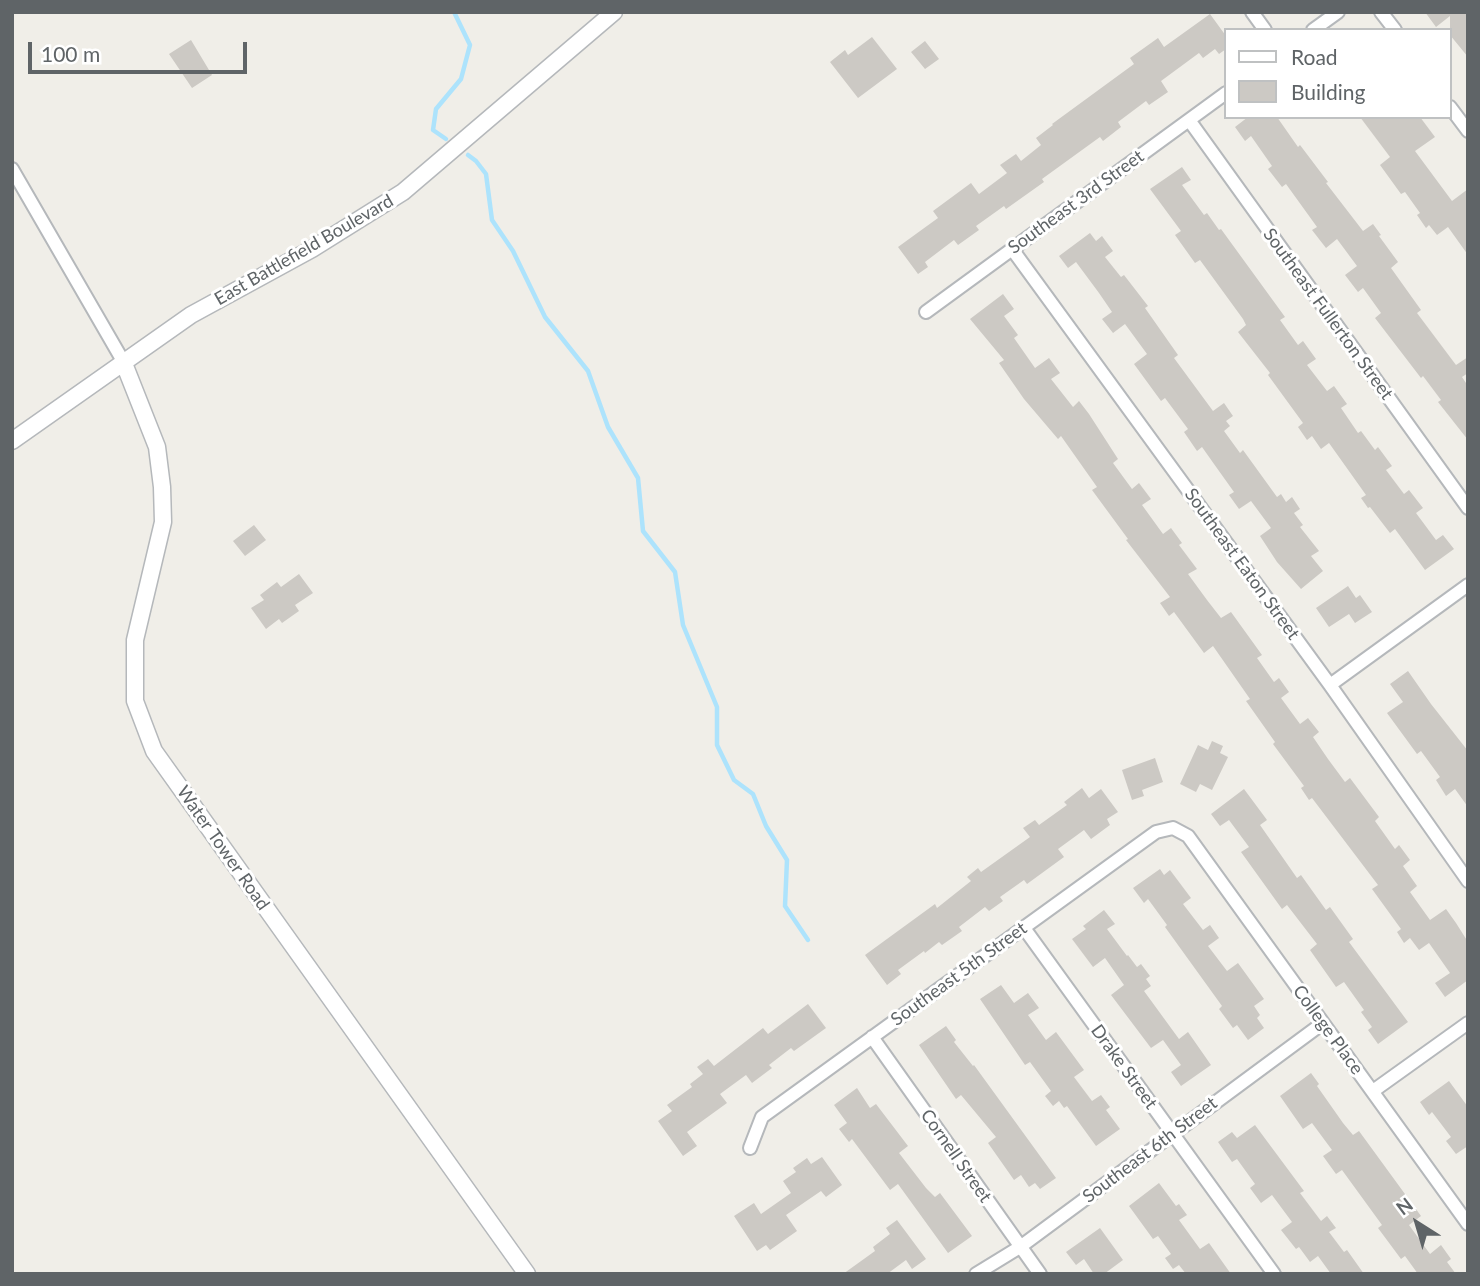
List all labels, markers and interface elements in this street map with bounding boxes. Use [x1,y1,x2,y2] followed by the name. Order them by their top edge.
[32,28,250,72] scale bar
[1224,28,1452,119] legend
[41,41,100,66] text: 100 m
[1291,44,1338,69] text: Road
[1291,79,1366,104] text: Building
[1004,146,1148,258] street label: Southeast 3rd Street
[211,190,397,310] street label: East Battlefield Boulevard
[1259,224,1397,404] street label: Southeast Fullerton Street
[1180,484,1304,644] street label: Southeast Eaton Street
[172,782,274,914] street label: Water Tower Road
[887,917,1031,1031] street label: Southeast 5th Street
[1288,981,1368,1079] street label: College Place
[1086,1021,1162,1113] street label: Drake Street
[1079,1092,1221,1208] street label: Southeast 6th Street
[916,1105,996,1207] street label: Cornell Street
[1382,1188,1452,1258] north arrow
[1391,1192,1417,1219] text: N

